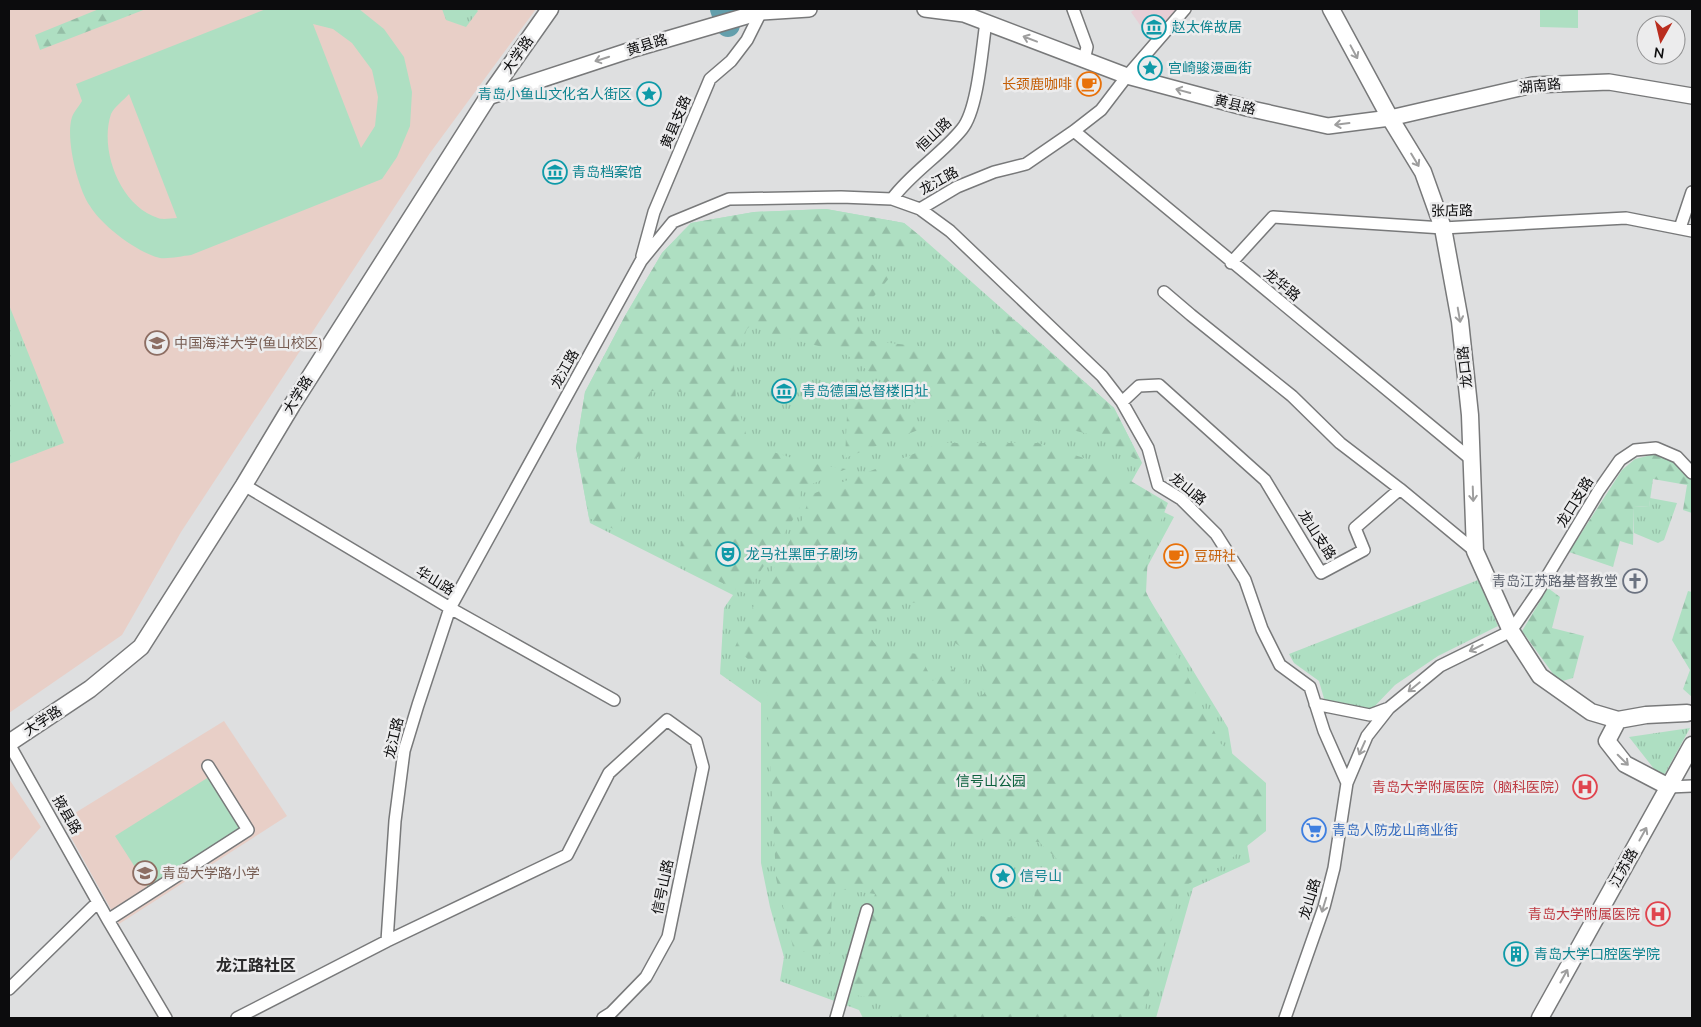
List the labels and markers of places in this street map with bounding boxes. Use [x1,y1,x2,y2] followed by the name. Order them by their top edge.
[1141,14,1167,40] museum icon: 赵太侔故居
[1171,18,1242,37] place label: 赵太侔故居
[1137,55,1163,81] place icon: 宫崎骏漫画街
[1168,59,1252,78] place label: 宫崎骏漫画街
[1076,71,1102,97] cafe icon: 长颈鹿咖啡
[1002,75,1072,94] place label: 长颈鹿咖啡
[636,81,662,107] place icon: 青岛小鱼山文化名人街区
[478,85,632,104] place label: 青岛小鱼山文化名人街区
[542,159,568,185] museum icon: 青岛档案馆
[572,163,642,182] place label: 青岛档案馆
[144,330,170,356] school or university icon: 中国海洋大学(鱼山校区)
[174,334,323,353] place label: 中国海洋大学(鱼山校区)
[771,378,797,404] museum icon: 青岛德国总督楼旧址
[802,382,928,401] place label: 青岛德国总督楼旧址
[715,541,741,567] theatre icon: 龙马社黑匣子剧场
[1163,543,1189,569] cafe icon: 豆研社
[746,545,858,564] place label: 龙马社黑匣子剧场
[1194,547,1236,566] place label: 豆研社
[1622,568,1648,594] church icon: 青岛江苏路基督教堂
[1492,572,1618,591] place label: 青岛江苏路基督教堂
[1572,774,1598,800] hospital icon: 青岛大学附属医院（脑科医院）
[1372,778,1568,797] place label: 青岛大学附属医院（脑科医院）
[1301,817,1327,843] supermarket icon: 青岛人防龙山商业街
[1332,821,1458,840] place label: 青岛人防龙山商业街
[132,860,158,886] school or university icon: 青岛大学路小学
[990,863,1016,889] place icon: 信号山
[162,864,260,883] place label: 青岛大学路小学
[1020,867,1062,886] place label: 信号山
[1645,901,1671,927] hospital icon: 青岛大学附属医院
[1528,905,1640,924] place label: 青岛大学附属医院
[1503,941,1529,967] building icon: 青岛大学口腔医学院
[1534,945,1660,964] place label: 青岛大学口腔医学院

